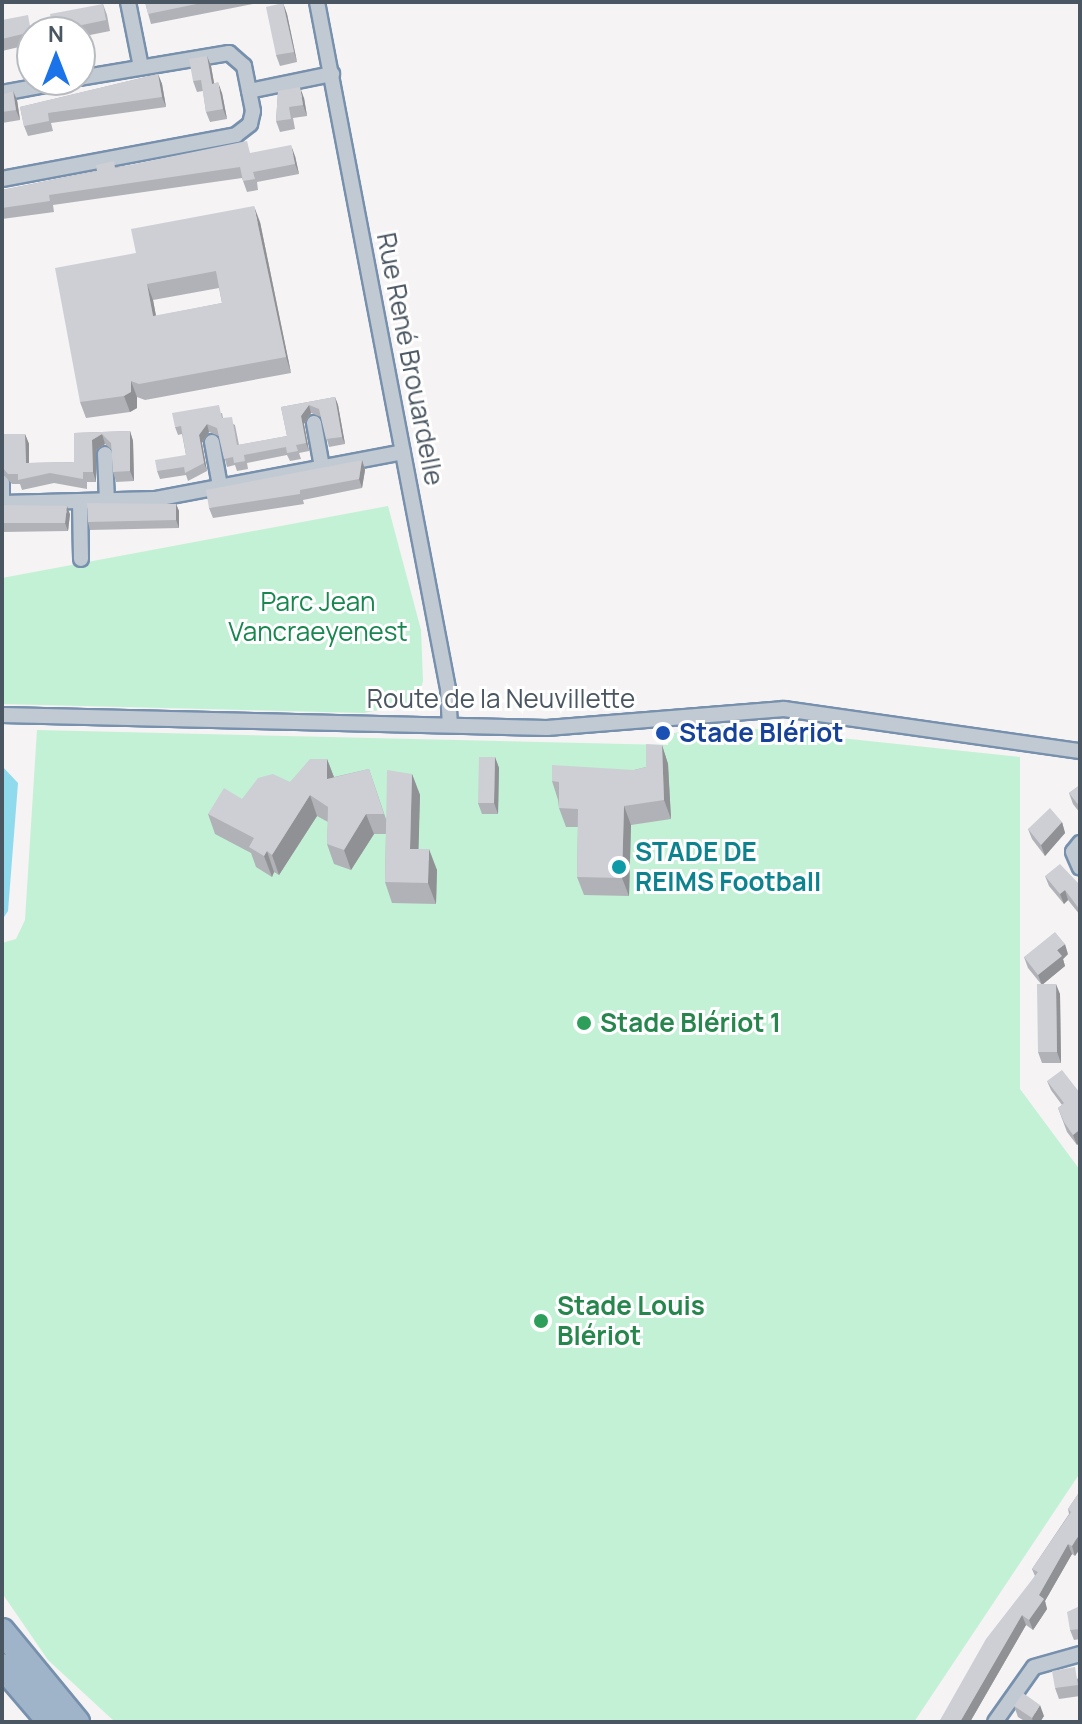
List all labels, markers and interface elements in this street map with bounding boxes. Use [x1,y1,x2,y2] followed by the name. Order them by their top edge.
[16,16,96,96] north arrow
[48,19,64,49] text: N
[370,230,450,488] street label: Rue René Brouardelle
[228,586,408,648] park label: Parc Jean Vancraeyenest
[367,683,635,715] street label: Route de la Neuvillette
[679,717,844,749] place label: Stade Blériot
[654,724,672,742] marker: Stade Blériot
[635,836,821,898] place label: STADE DE REIMS Football
[610,858,628,876] marker: STADE DE REIMS Football
[600,1007,781,1039] place label: Stade Blériot 1
[575,1014,593,1032] marker: Stade Blériot 1
[557,1290,705,1352] place label: Stade Louis Blériot
[532,1312,550,1330] marker: Stade Louis Blériot

